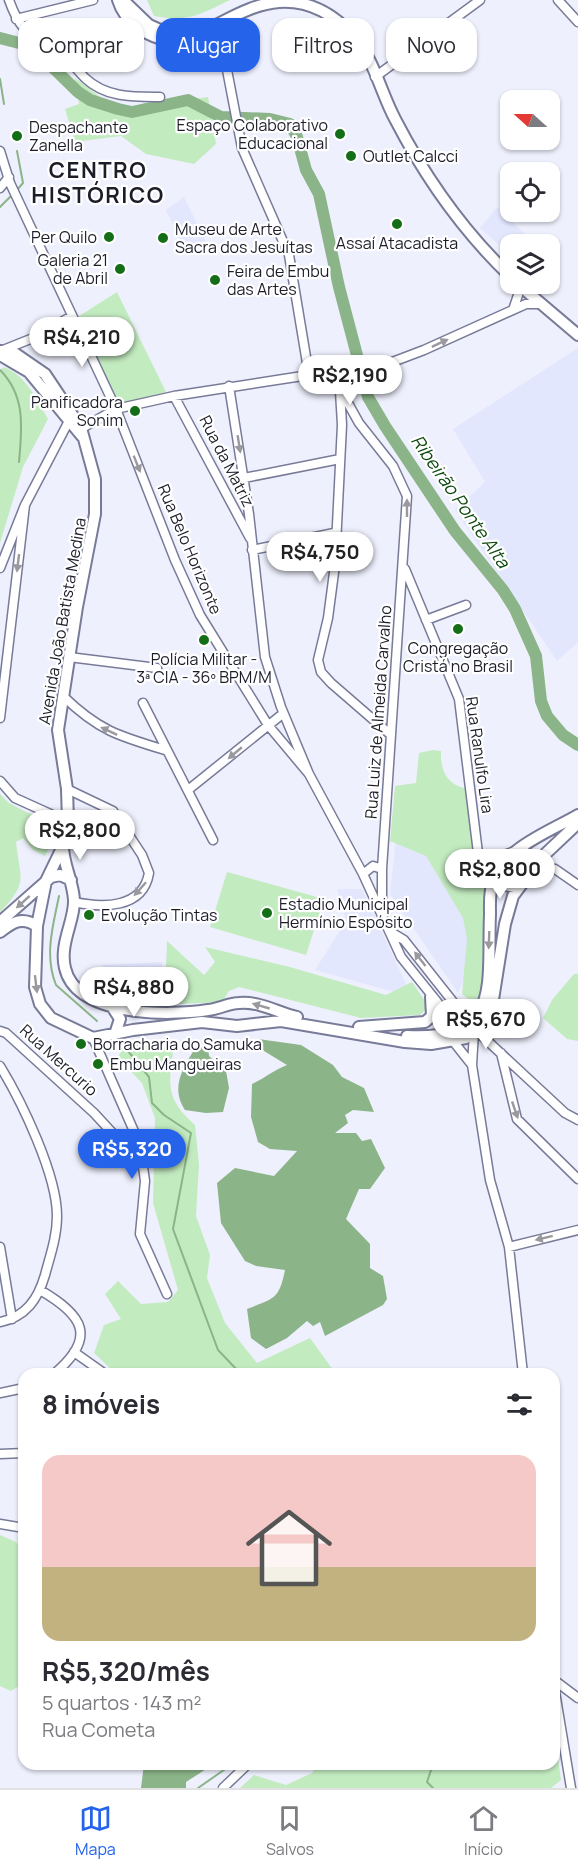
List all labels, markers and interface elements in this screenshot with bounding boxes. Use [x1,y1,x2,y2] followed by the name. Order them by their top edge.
[18,18,144,72] chip: Comprar
[156,18,260,72] chip: Alugar
[272,18,374,72] chip: Filtros
[386,18,477,72] chip: Novo
[500,90,560,150] north arrow
[500,90,560,294] map controls
[177,114,328,154] place label: Espaço Colaborativo Educacional
[29,116,128,156] place label: Despachante Zanella
[333,127,347,141] marker: Espaço Colaborativo Educacional
[10,129,24,143] marker: Despachante Zanella
[363,145,458,167] place label: Outlet Calcci
[344,149,358,163] marker: Outlet Calcci
[31,155,165,210] district label: CENTRO HISTÓRICO
[500,162,560,222] button: locate
[390,217,404,231] marker: Assaí Atacadista
[175,218,313,258] place label: Museu de Arte Sacra dos Jesuítas
[31,226,97,248] place label: Per Quilo
[102,230,116,244] marker: Per Quilo
[156,231,170,245] marker: Museu de Arte Sacra dos Jesuítas
[336,232,458,254] place label: Assaí Atacadista
[500,234,560,294] button: layers
[38,249,108,289] place label: Galeria 21 de Abril
[227,260,329,300] place label: Feira de Embu das Artes
[113,262,127,276] marker: Galeria 21 de Abril
[208,273,222,287] marker: Feira de Embu das Artes
[27,317,137,368] pin: R$4,210
[43,323,121,350] text: R$4,210
[432,338,449,347] one-way arrow
[295,355,405,406] pin: R$2,190
[312,361,388,388] text: R$2,190
[31,391,123,431] place label: Panificadora Sonim
[128,404,142,418] marker: Panificadora Sonim
[195,411,259,511] street label: Rua da Matriz
[406,430,516,573] water label: Ribeirão Ponte Alta
[235,434,244,453] one-way arrow
[133,455,143,473] one-way arrow
[153,481,227,617] street label: Rua Belo Horizonte
[402,498,412,517] one-way arrow
[33,516,91,726] street label: Avenida João Batista Medina
[265,532,375,583] pin: R$4,750
[280,538,360,565] text: R$4,750
[13,553,23,572] one-way arrow
[360,604,396,820] street label: Rua Luiz de Almeida Carvalho
[451,622,465,636] marker: Congregação Cristá no Brasil
[197,633,211,647] marker: Polícia Militar - 3ª CIA - 36º BPM/M
[403,637,513,677] place label: Congregação Cristá no Brasil
[136,648,272,688] place label: Polícia Militar - 3ª CIA - 36º BPM/M
[461,695,499,815] street label: Rua Ranulfo Lira
[101,727,118,736] one-way arrow
[227,747,243,760] one-way arrow
[25,810,135,861] pin: R$2,800
[39,816,121,843] text: R$2,800
[445,849,555,900] pin: R$2,800
[459,855,541,882] text: R$2,800
[133,882,147,897] one-way arrow
[279,893,412,933] place label: Estadio Municipal Hermínio Espósito
[16,895,31,908] one-way arrow
[101,904,217,926] place label: Evolução Tintas
[260,906,274,920] marker: Estadio Municipal Hermínio Espósito
[82,908,96,922] marker: Evolução Tintas
[484,930,493,949] one-way arrow
[413,951,426,967] one-way arrow
[79,967,189,1018] pin: R$4,880
[93,973,175,1000] text: R$4,880
[31,974,40,993] one-way arrow
[431,999,541,1050] pin: R$5,670
[252,1001,270,1010] one-way arrow
[446,1005,526,1032] text: R$5,670
[15,1019,103,1101] street label: Rua Mercurio
[93,1033,262,1055] place label: Borracharia do Samuka
[74,1037,88,1051] marker: Borracharia do Samuka
[110,1053,242,1075] place label: Embu Mangueiras
[91,1057,105,1071] marker: Embu Mangueiras
[510,1101,520,1119] one-way arrow
[77,1129,187,1180] pin: R$5,320
[92,1135,172,1162] text: R$5,320
[534,1234,553,1244] one-way arrow
[42,1386,160,1422] text: 8 imóveis
[503,1388,536,1421] icon: filters
[235,1494,343,1602] icon: home
[42,1653,210,1689] text: R$5,320/mês
[42,1689,202,1716] text: 5 quartos · 143 m²
[42,1716,155,1743] text: Rua Cometa
[75,1802,116,1860] tab: Mapa
[266,1802,314,1860] tab: Salvos
[464,1802,503,1860] tab: Início

